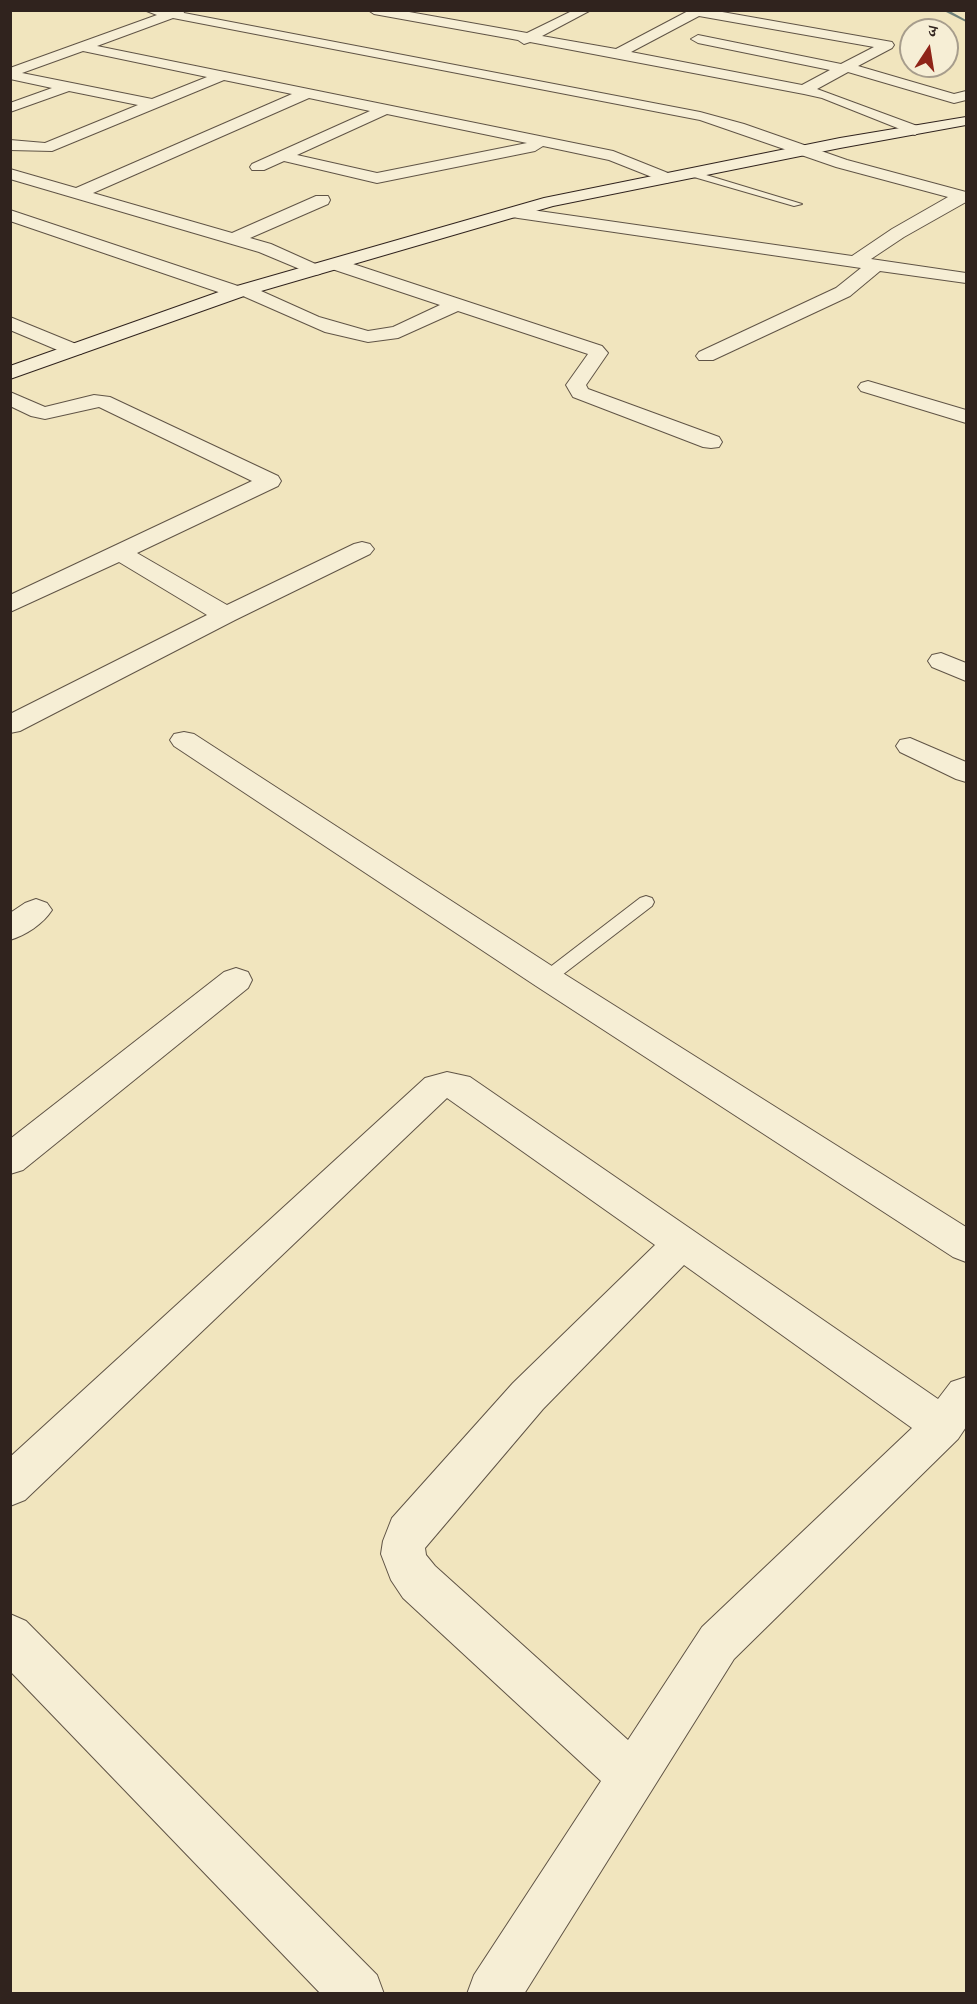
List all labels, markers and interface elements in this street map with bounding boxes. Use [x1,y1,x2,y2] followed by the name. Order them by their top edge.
[899,18,959,78] north arrow
[926,21,939,44] text: उ

